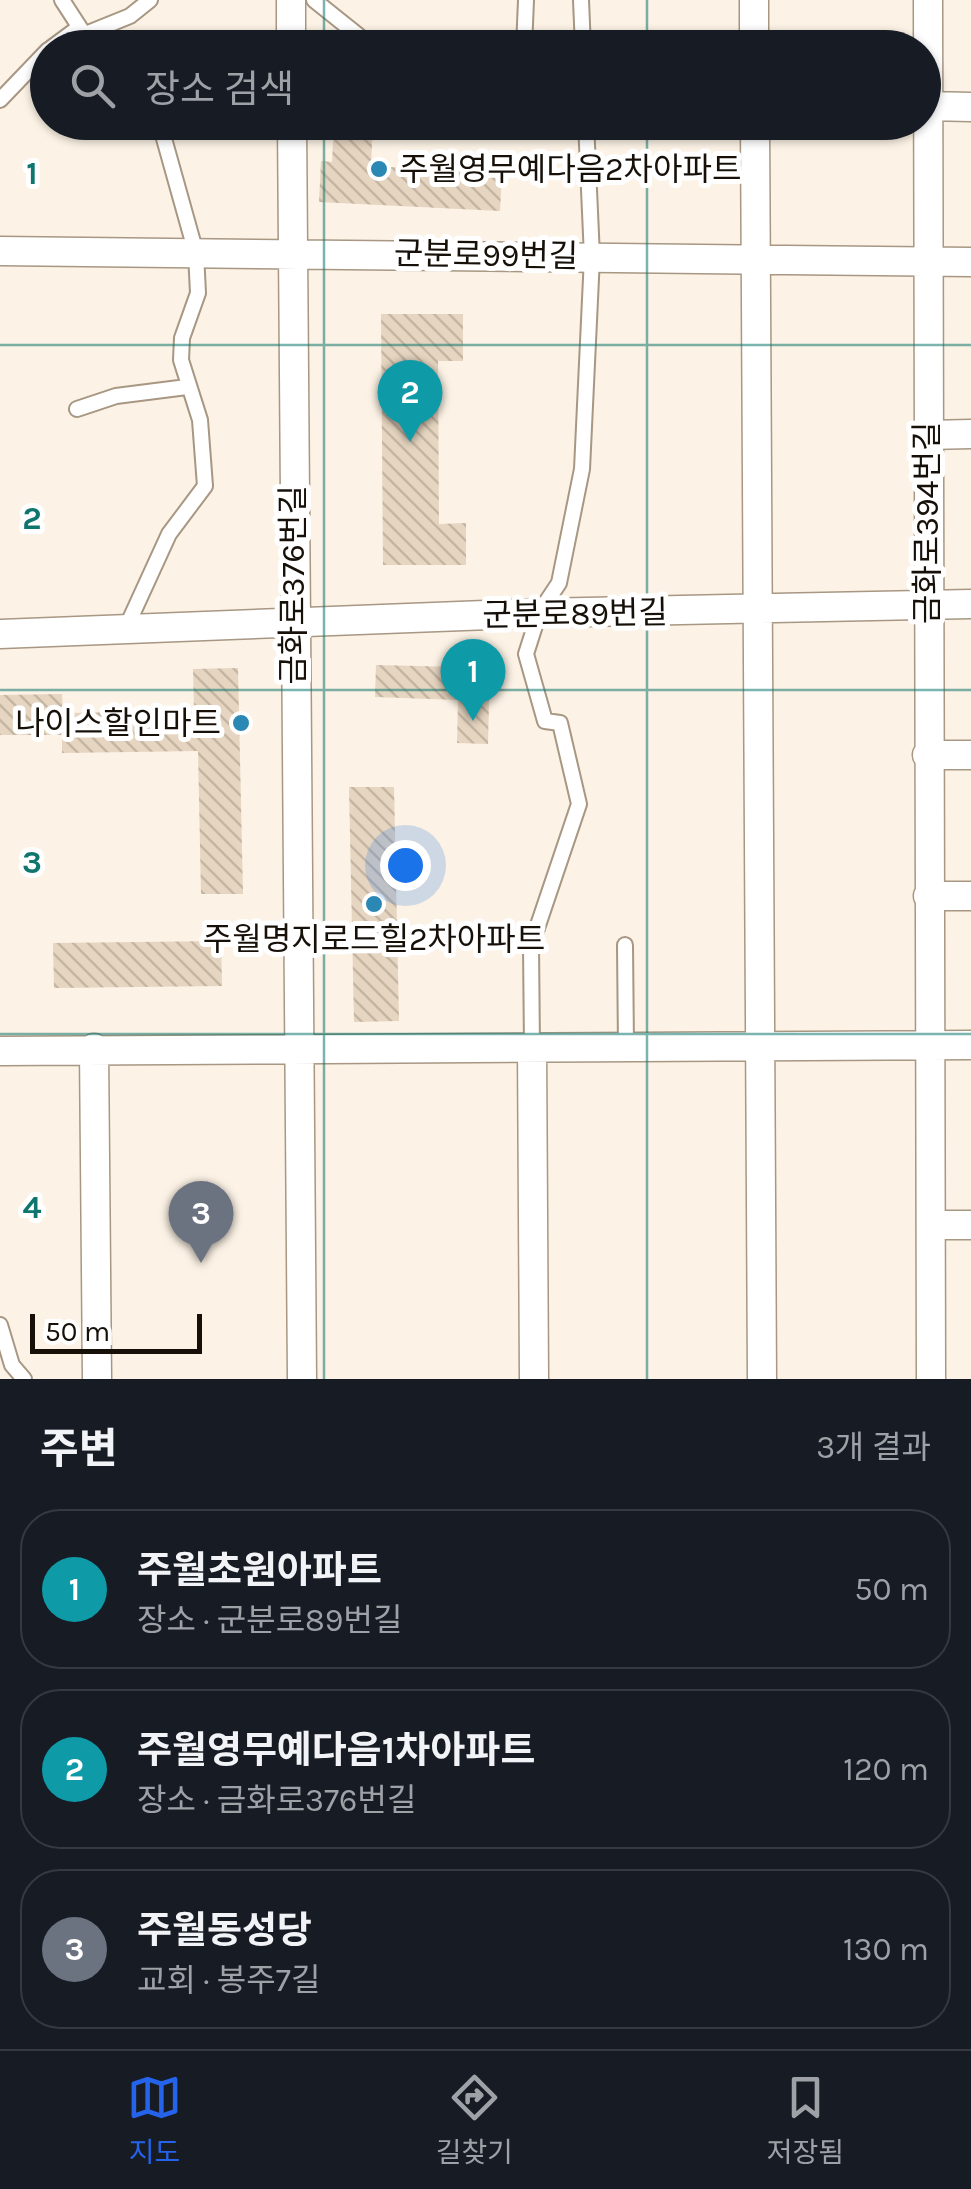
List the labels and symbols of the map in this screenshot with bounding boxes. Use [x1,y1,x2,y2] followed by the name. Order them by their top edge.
[399,151,741,188] place label: 주월영무예다음2차아파트
[26,155,38,192] text: 1
[368,158,390,180] marker: 주월영무예다음2차아파트
[394,235,578,275] street label: 군분로99번길
[378,360,442,442] pin: 2
[909,422,946,624] street label: 금화로394번길
[275,485,312,685] street label: 금화로376번길
[22,500,42,537] text: 2
[482,594,668,634] street label: 군분로89번길
[440,638,506,721] pin: 1
[15,705,221,742] place label: 나이스할인마트
[230,712,252,734] marker: 나이스할인마트
[380,840,431,891] your location
[22,844,42,881] text: 3
[363,893,385,915] marker: 주월명지로드힐2차아파트
[203,921,545,958] place label: 주월명지로드힐2차아파트
[168,1180,234,1263] pin: 3
[22,1189,42,1226] text: 4
[30,1309,202,1354] scale bar

